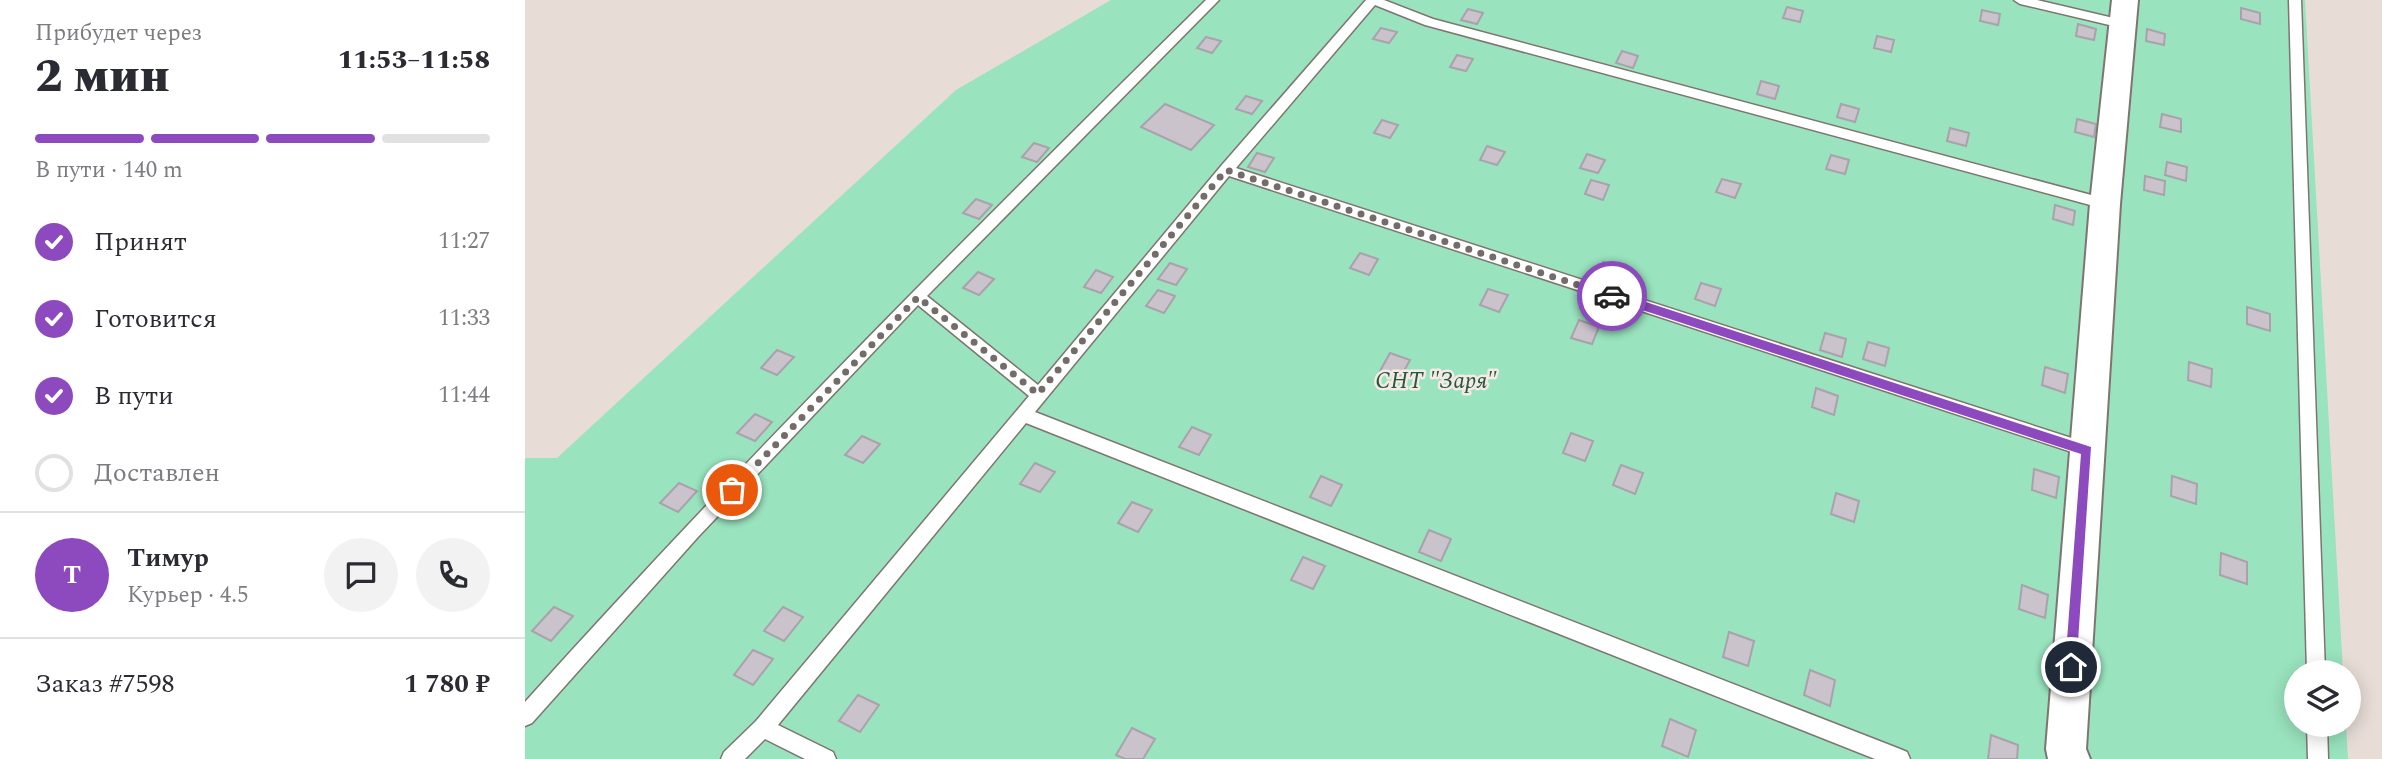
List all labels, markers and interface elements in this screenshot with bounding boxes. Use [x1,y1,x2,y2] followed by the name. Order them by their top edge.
[35,16,202,51] text: Прибудет через
[338,40,490,80] text: 11:53–11:58
[35,42,170,112] text: 2 мин
[35,153,183,188] text: В пути · 140 m
[94,222,187,262] text: Принят
[35,223,73,261] icon: check
[438,224,490,259] text: 11:27
[1577,261,1647,331] courier
[1593,277,1631,315] icon: car
[94,299,217,339] text: Готовится
[35,300,73,338] icon: check
[438,301,490,336] text: 11:33
[1375,364,1497,399] park label: СНТ "Заря"
[94,376,174,416] text: В пути
[35,377,73,415] icon: check
[438,378,490,413] text: 11:44
[94,453,220,493] text: Доставлен
[702,460,762,520] pin
[713,471,751,509] icon: bag
[127,538,209,578] text: Тимур
[324,538,398,612] button: chat
[416,538,490,612] button: phone
[63,555,81,595] text: Т
[127,578,249,613] text: Курьер · 4.5
[2041,637,2101,697] pin
[2052,648,2090,686] icon: home
[2284,660,2361,737] map controls
[2284,660,2361,737] button: layers
[35,664,174,704] text: Заказ #7598
[404,664,490,704] text: 1 780 ₽

